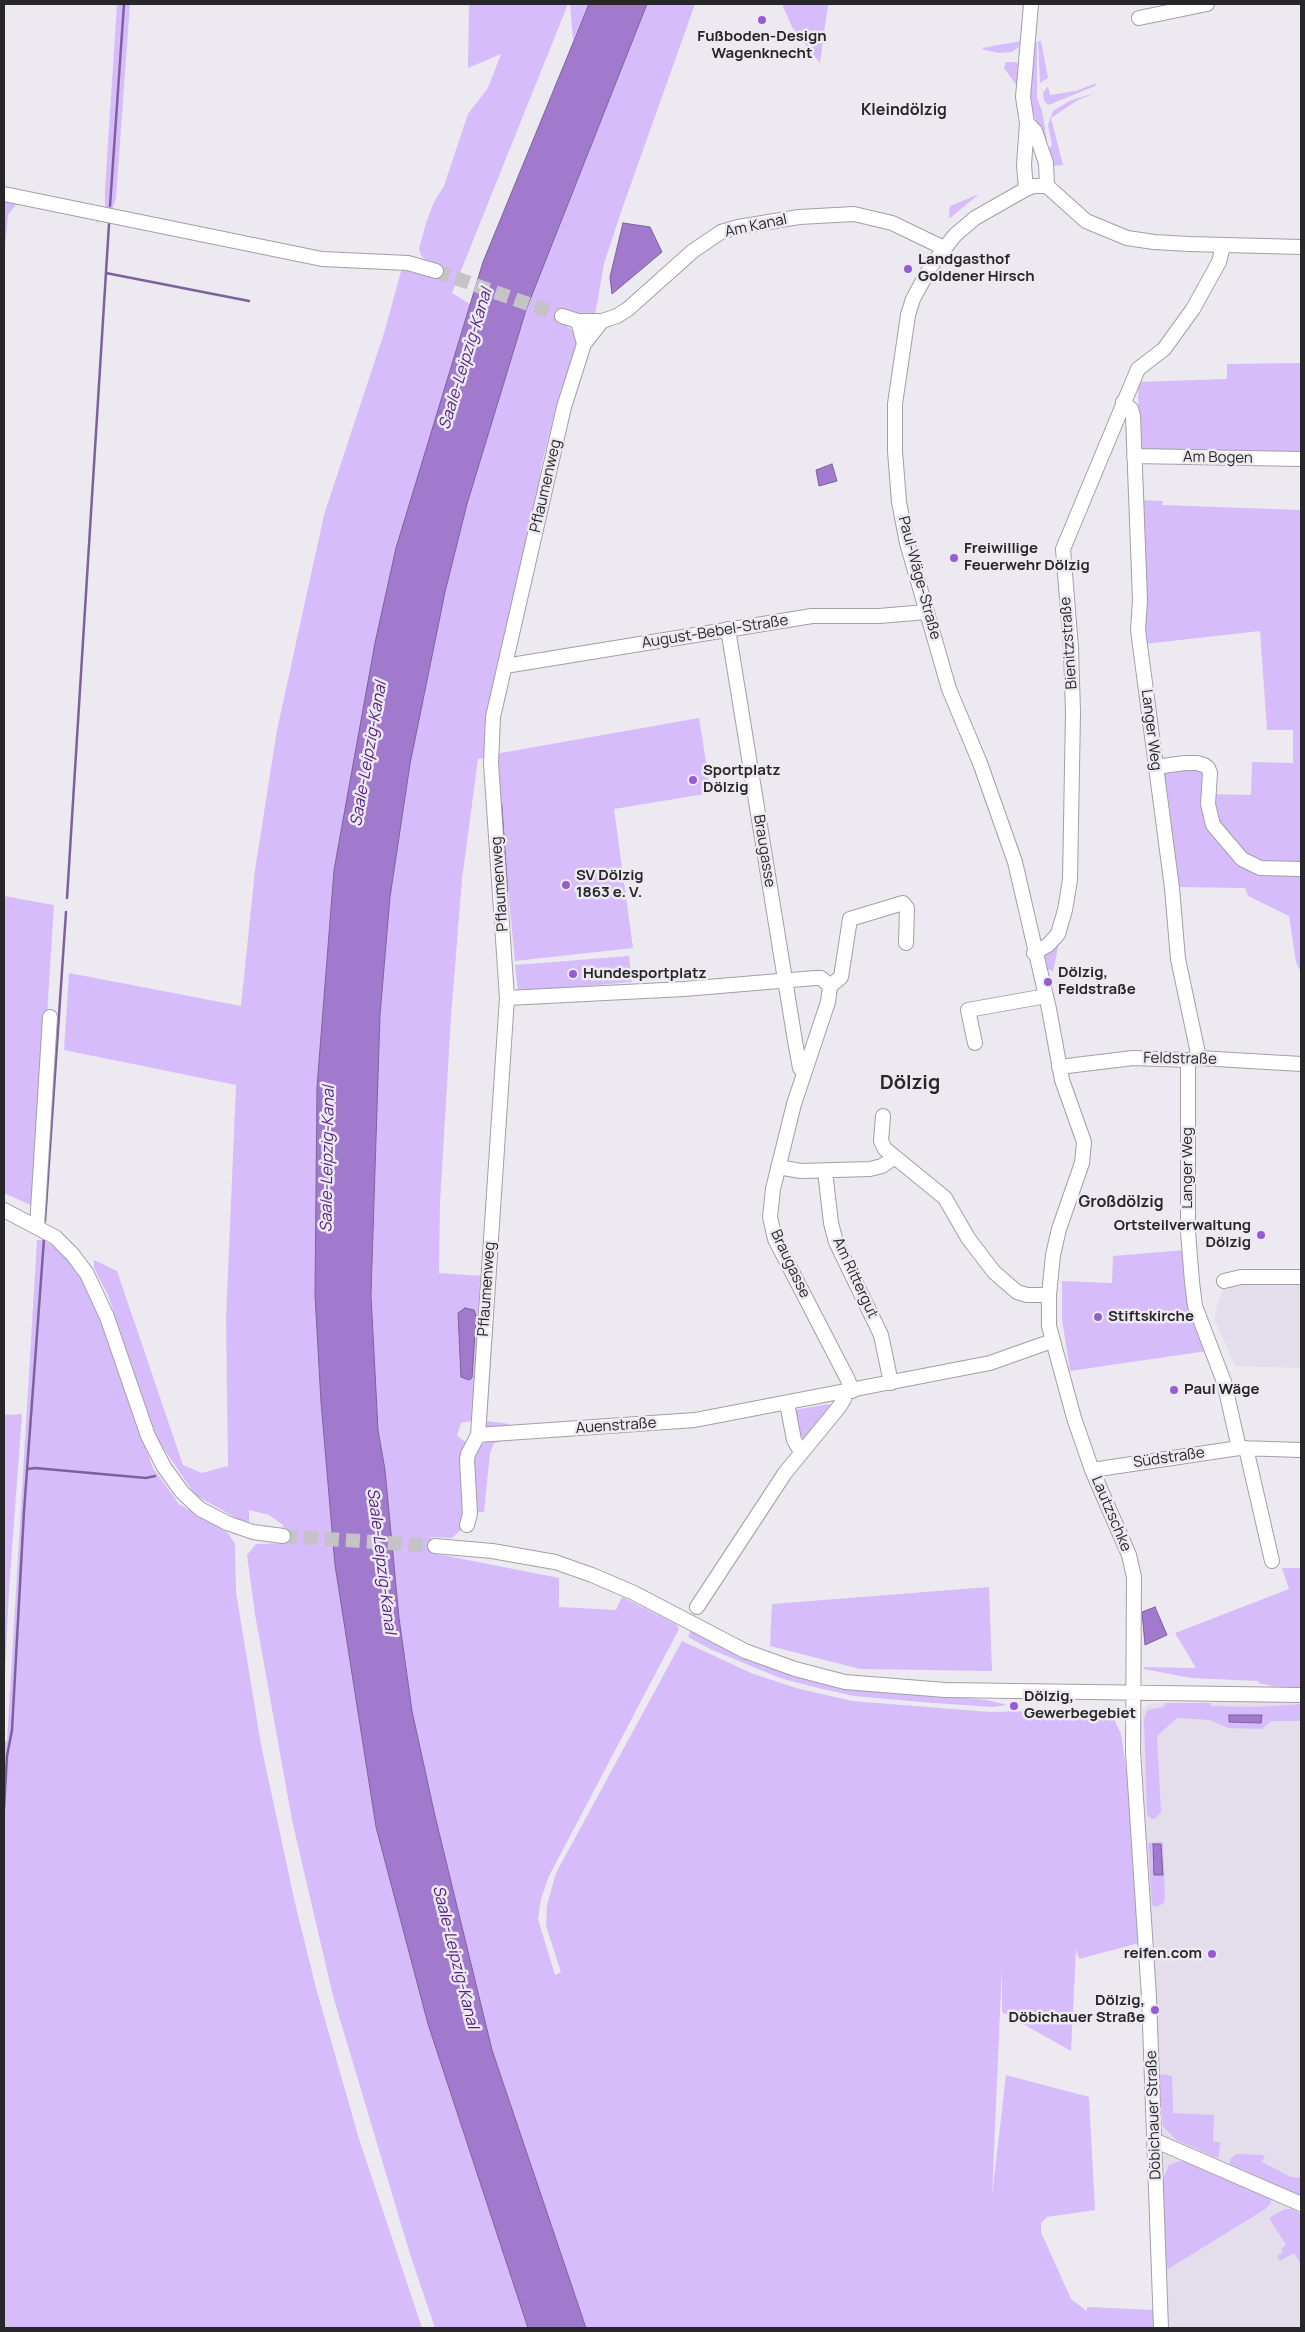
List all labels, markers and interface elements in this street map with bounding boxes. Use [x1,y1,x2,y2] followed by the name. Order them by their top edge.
[756,14,768,26] marker: Fußboden-Design Wagenknecht
[697,28,827,63] place label: Fußboden-Design Wagenknecht
[861,101,947,121] district label: Kleindölzig
[723,211,789,241] street label: Am Kanal
[918,251,1035,286] place label: Landgasthof Goldener Hirsch
[902,263,914,275] marker: Landgasthof Goldener Hirsch
[435,286,497,432] water label: Saale-Leipzig-Kanal
[527,438,565,534] street label: Pflaumenweg
[1183,448,1253,468] street label: Am Bogen
[894,514,944,642] street label: Paul-Wäge-Straße
[964,540,1090,575] place label: Freiwillige Feuerwehr Dölzig
[948,552,960,564] marker: Freiwillige Feuerwehr Dölzig
[1057,596,1081,690] street label: Bienitzstraße
[640,612,790,652] street label: August-Bebel-Straße
[347,680,391,828] water label: Saale-Leipzig-Kanal
[1137,688,1165,772] street label: Langer Weg
[703,762,780,797] place label: Sportplatz Dölzig
[687,774,699,786] marker: Sportplatz Dölzig
[749,813,779,889] street label: Braugasse
[488,836,512,932] street label: Pflaumenweg
[576,867,644,902] place label: SV Dölzig 1863 e. V.
[560,879,572,891] marker: SV Dölzig 1863 e. V.
[1058,964,1136,999] place label: Dölzig, Feldstraße
[583,965,706,983] place label: Hundesportplatz
[567,968,579,980] marker: Hundesportplatz
[1042,976,1054,988] marker: Dölzig, Feldstraße
[1143,1049,1217,1069] street label: Feldstraße
[880,1071,940,1095] district label: Dölzig
[317,1085,339,1233] water label: Saale-Leipzig-Kanal
[1179,1127,1197,1209] street label: Langer Weg
[1078,1193,1164,1213] district label: Großdölzig
[1114,1217,1251,1252] place label: Ortsteilverwaltung Dölzig
[766,1227,814,1301] street label: Braugasse
[1255,1229,1267,1241] marker: Ortsteilverwaltung Dölzig
[828,1235,882,1321] street label: Am Rittergut
[475,1241,499,1337] street label: Pflaumenweg
[1108,1308,1194,1326] place label: Stiftskirche
[1092,1311,1104,1323] marker: Stiftskirche
[1184,1381,1259,1399] place label: Paul Wäge
[1168,1384,1180,1396] marker: Paul Wäge
[575,1414,657,1438] street label: Auenstraße
[1132,1444,1206,1472] street label: Südstraße
[1087,1474,1135,1554] street label: Lautzschke
[363,1487,399,1635] water label: Saale-Leipzig-Kanal
[1024,1688,1136,1723] place label: Dölzig, Gewerbegebiet
[1008,1700,1020,1712] marker: Dölzig, Gewerbegebiet
[428,1883,482,2031] water label: Saale-Leipzig-Kanal
[1124,1945,1202,1963] place label: reifen.com
[1206,1948,1218,1960] marker: reifen.com
[1008,1992,1145,2027] place label: Dölzig, Döbichauer Straße
[1149,2004,1161,2016] marker: Dölzig, Döbichauer Straße
[1143,2050,1165,2180] street label: Döbichauer Straße

